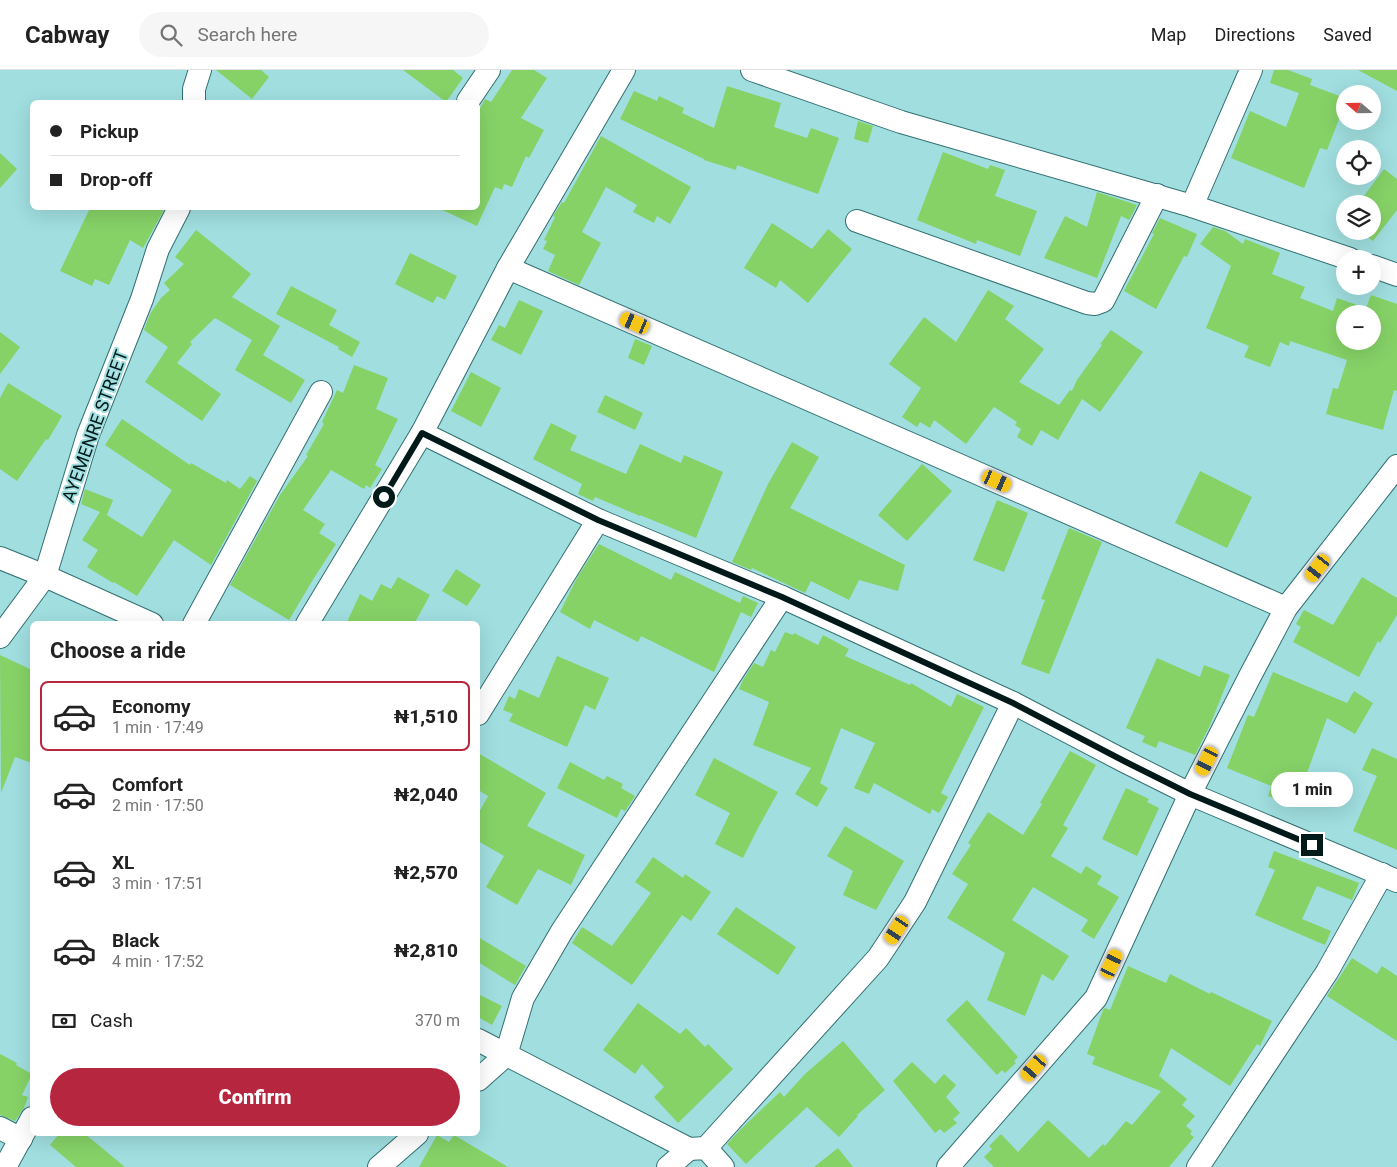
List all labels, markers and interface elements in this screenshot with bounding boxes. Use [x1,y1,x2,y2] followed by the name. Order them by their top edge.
[139,12,489,57] search box
[25,21,109,49] text: Cabway
[157,21,185,49] icon: search
[197,23,297,46] text: Search here
[1151,24,1186,45] text: Map
[1214,24,1295,45] text: Directions
[1323,24,1372,45] text: Saved
[1336,85,1381,130] north arrow
[1336,85,1381,350] map controls
[80,120,139,143] text: Pickup
[1336,140,1381,185] button: locate
[80,168,152,191] text: Drop-off
[1336,195,1381,240] button: layers
[1336,250,1381,295] button: +
[1336,305,1381,350] button: −
[618,310,651,336] car
[57,347,132,505] street label: AYEMENRE STREET
[980,468,1013,494] car
[373,486,395,508] route start
[1302,552,1333,584] car
[50,638,186,663] text: Choose a ride
[52,694,97,739] icon: car
[112,695,191,718] text: Economy
[394,705,458,728] text: ₦1,510
[112,718,204,737] text: 1 min · 17:49
[1193,744,1220,778] car
[52,772,97,817] icon: car
[1271,772,1353,808] callout: 1 min
[112,773,183,796] text: Comfort
[1292,780,1332,799] text: 1 min
[394,783,458,806] text: ₦2,040
[112,796,204,815] text: 2 min · 17:50
[1301,834,1323,856] route end
[52,850,97,895] icon: car
[112,851,134,874] text: XL
[394,861,458,884] text: ₦2,570
[112,874,204,893] text: 3 min · 17:51
[882,913,911,947] car
[52,928,97,973] icon: car
[112,929,159,952] text: Black
[394,939,458,962] text: ₦2,810
[1098,947,1125,981] car
[112,952,204,971] text: 4 min · 17:52
[50,1007,78,1035] icon: cash
[90,1009,133,1032] text: Cash
[415,1011,460,1030] text: 370 m
[1018,1052,1049,1084] car
[50,1068,460,1126] button: Confirm

